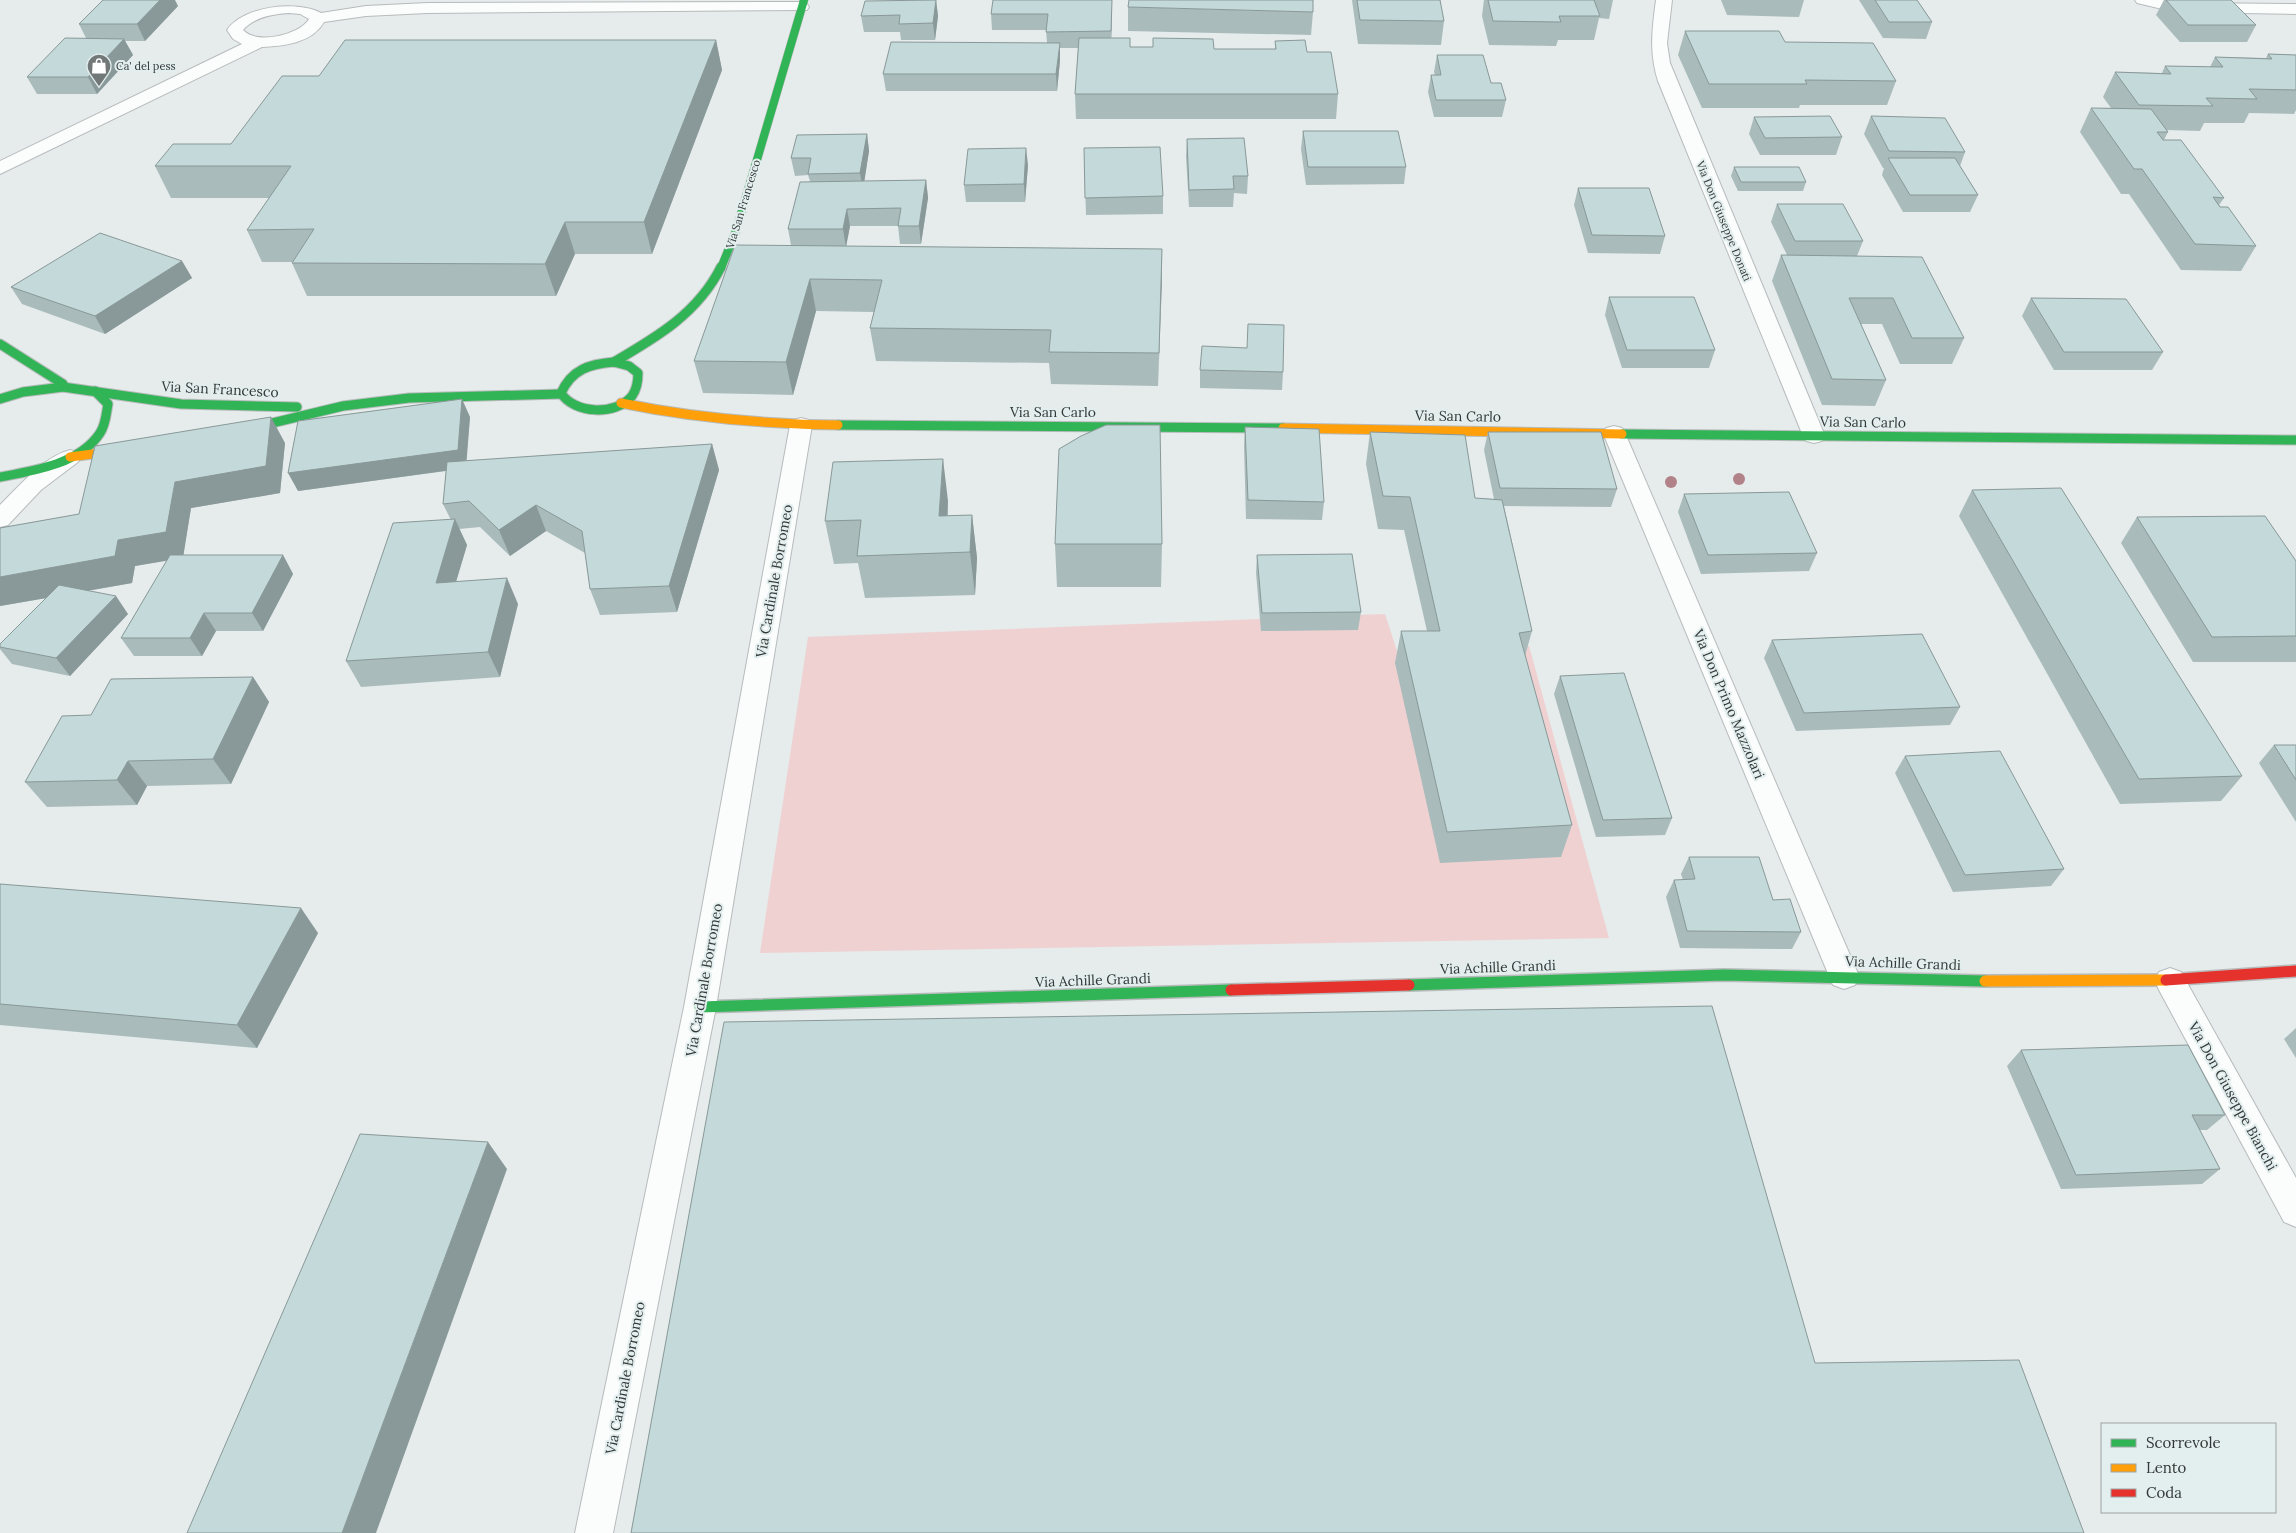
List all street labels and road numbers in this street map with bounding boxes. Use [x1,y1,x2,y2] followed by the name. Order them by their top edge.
[723,158,763,251] street label: Via San Francesco
[1693,158,1755,283] street label: Via Don Giuseppe Donati
[160,377,279,401] street label: Via San Francesco
[1009,403,1096,421] street label: Via San Carlo
[1414,406,1501,426] street label: Via San Carlo
[1819,412,1906,432] street label: Via San Carlo
[751,503,796,660] street label: Via Cardinale Borromeo
[1689,626,1769,782] street label: Via Don Primo Mazzolari
[681,902,726,1059] street label: Via Cardinale Borromeo
[1844,952,1961,974] street label: Via Achille Grandi
[1439,956,1556,978] street label: Via Achille Grandi
[1034,969,1151,991] street label: Via Achille Grandi
[2184,1017,2282,1174] street label: Via Don Giuseppe Bianchi
[601,1300,649,1457] street label: Via Cardinale Borromeo

